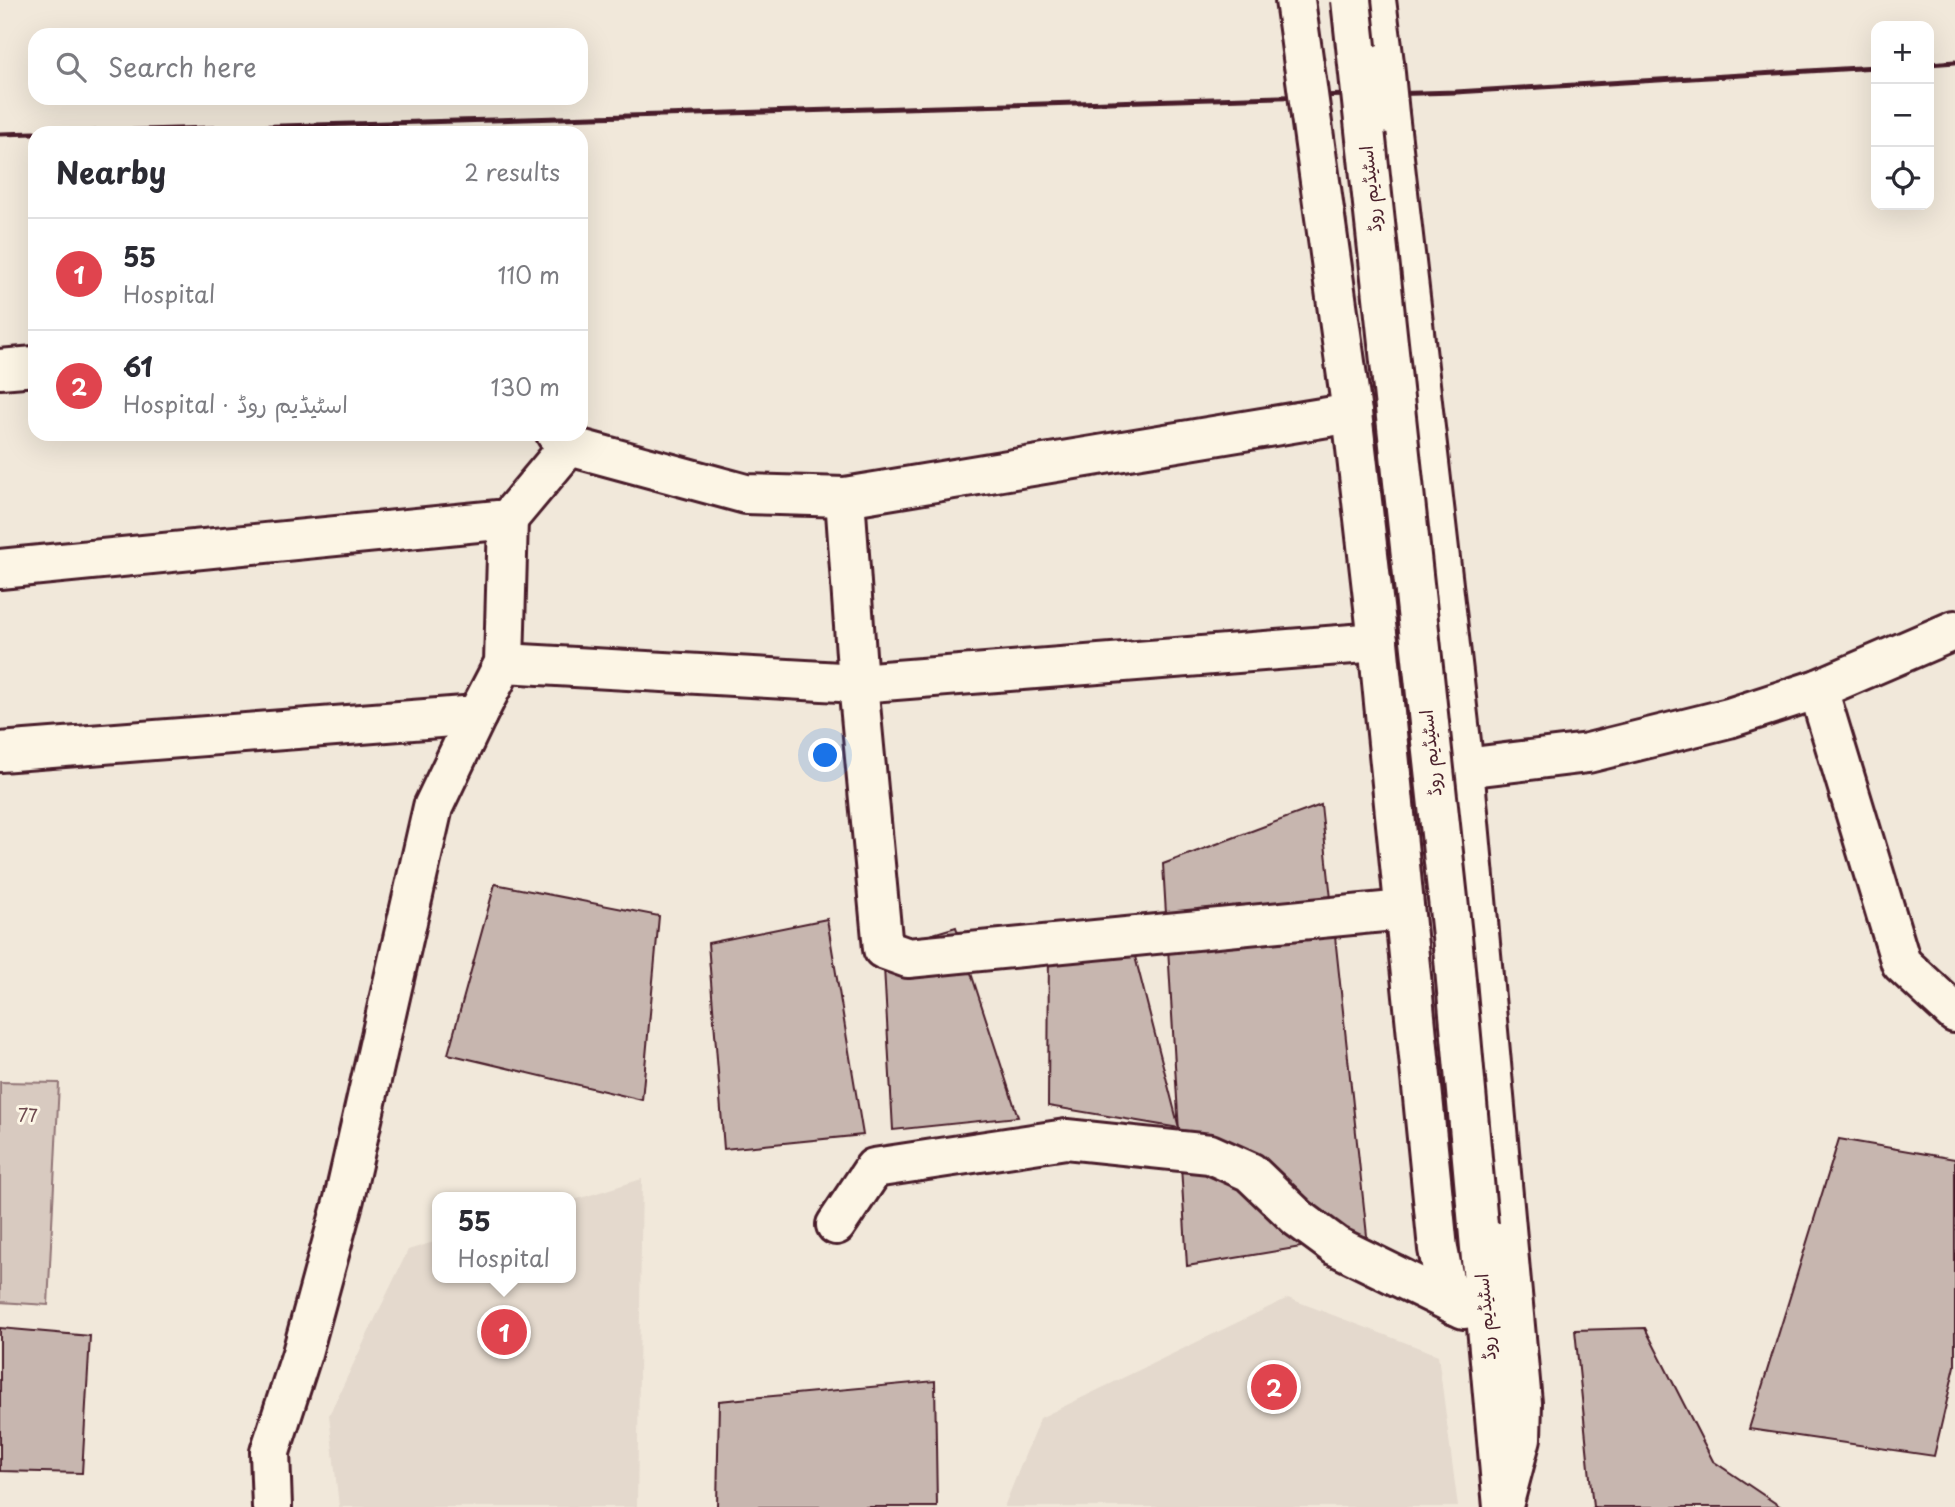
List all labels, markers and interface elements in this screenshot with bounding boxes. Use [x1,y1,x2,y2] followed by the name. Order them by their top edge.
[1871,21,1934,210] map controls
[1871,21,1934,84] button: +
[28,28,588,105] search box
[108,47,257,86] text: Search here
[52,48,90,86] icon: search
[1871,84,1934,147] button: −
[1352,144,1389,234] street label: اسٹیڈیم روڈ
[1871,147,1934,210] button: locate
[56,149,166,194] text: Nearby
[464,154,560,189] text: 2 results
[123,237,156,276] text: 55
[74,257,85,292] text: 1
[498,257,560,292] text: 110 m
[123,276,215,311] text: Hospital
[123,347,153,386] text: 61
[71,369,87,404] text: 2
[490,369,560,404] text: 130 m
[123,386,348,421] text: Hospital · اسٹیڈیم روڈ
[1412,708,1449,798] street label: اسٹیڈیم روڈ
[808,738,842,772] your location
[18,1101,38,1128] park label: 77
[432,1192,576,1283] popup
[458,1201,491,1240] text: 55
[458,1240,550,1275] text: Hospital
[1467,1272,1504,1362] street label: اسٹیڈیم روڈ
[481,1306,527,1358] pin: 1
[1251,1361,1297,1413] pin: 2

